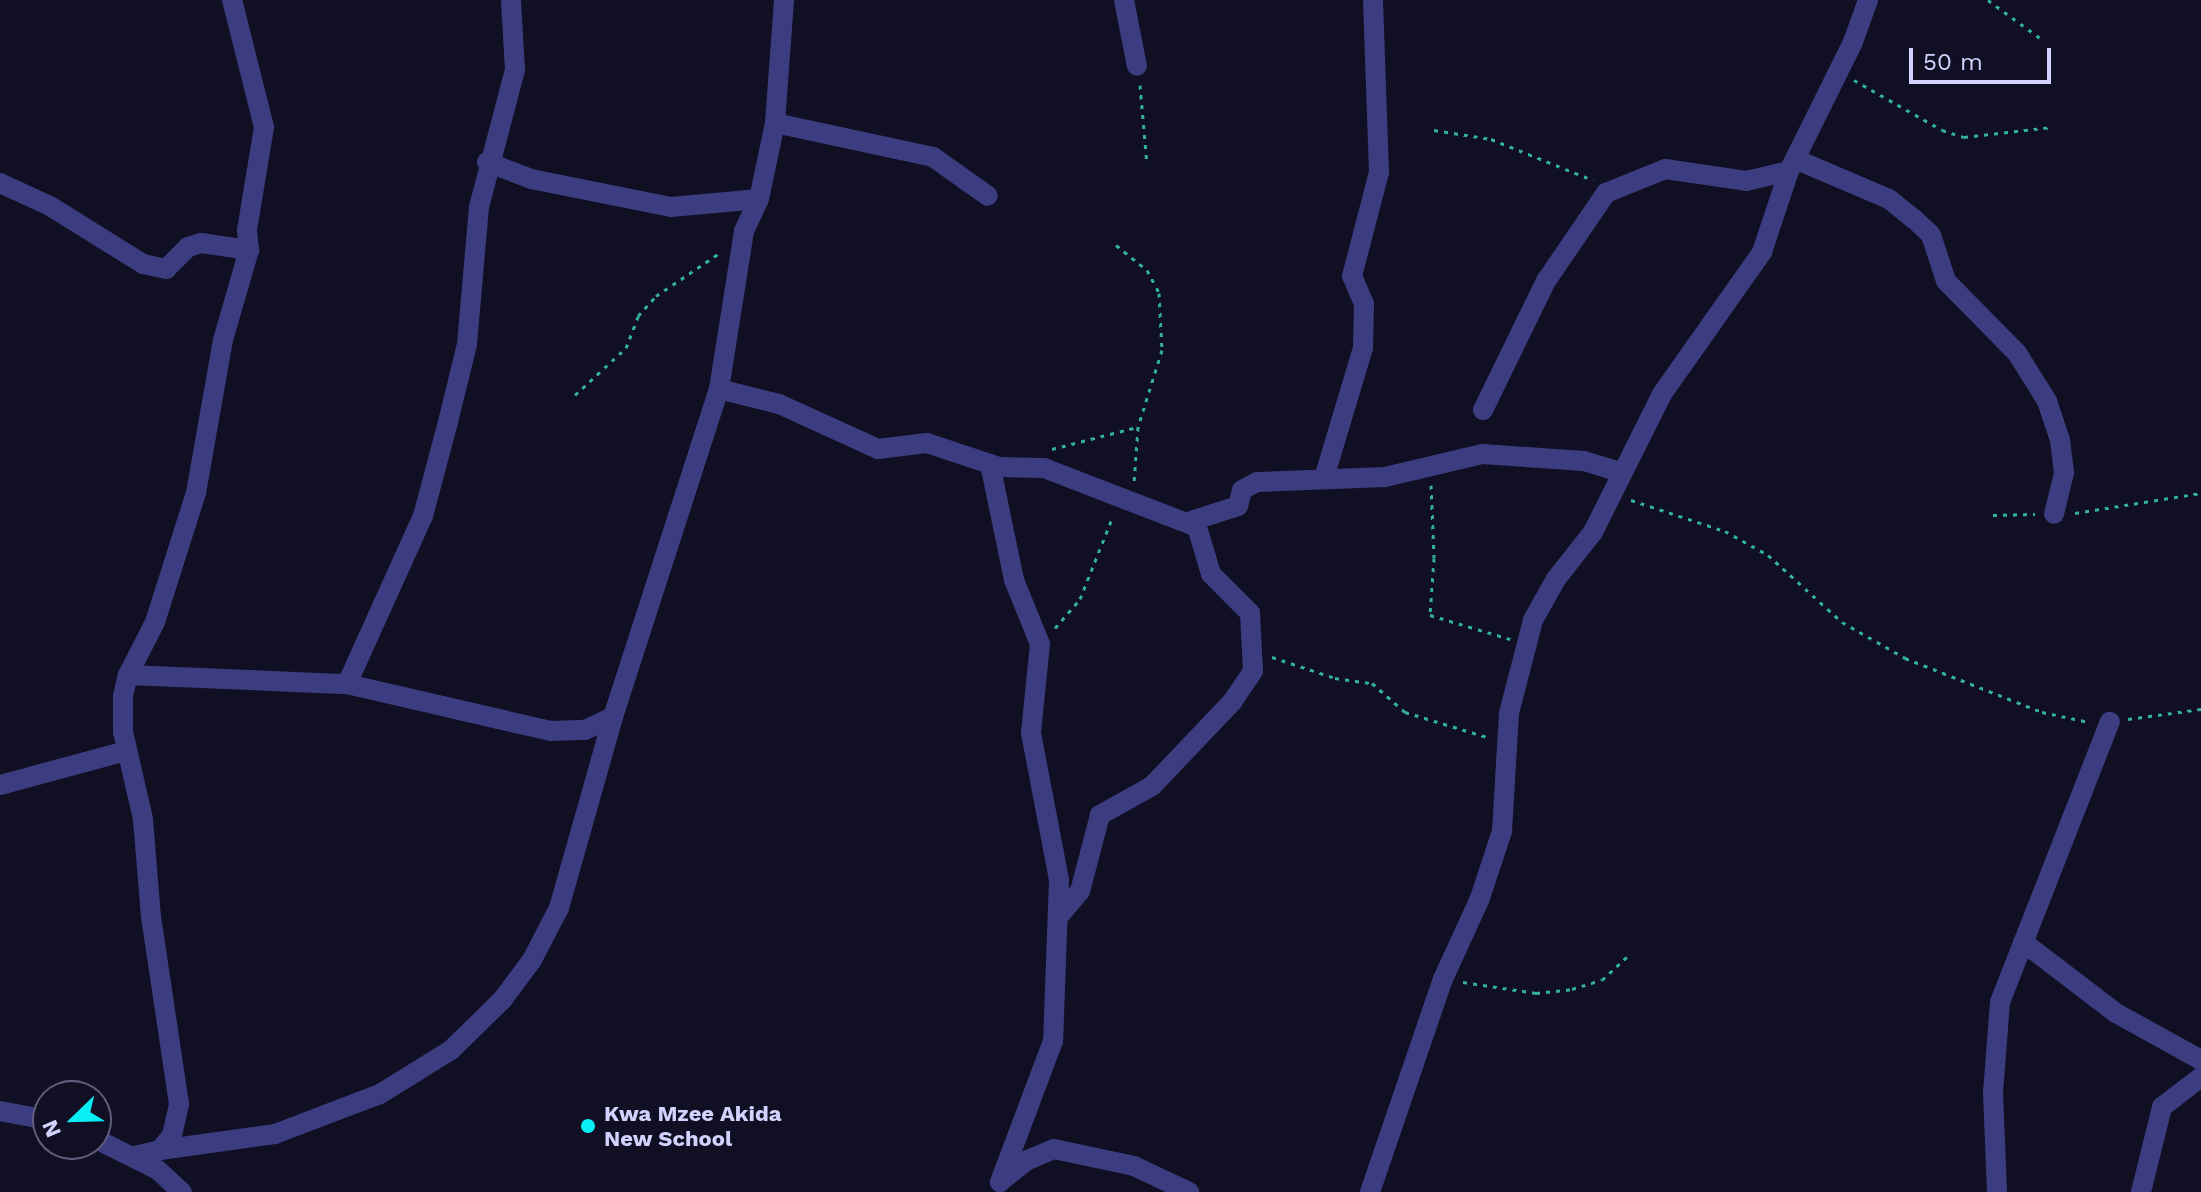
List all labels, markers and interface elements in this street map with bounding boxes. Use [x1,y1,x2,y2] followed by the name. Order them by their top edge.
[1913,32,2055,82] scale bar
[1923,48,1983,76] text: 50 m
[32,1080,112,1160] north arrow
[604,1100,782,1152] place label: Kwa Mzee Akida New School
[37,1116,66,1141] text: N
[579,1117,597,1135] marker: Kwa Mzee Akida New School

